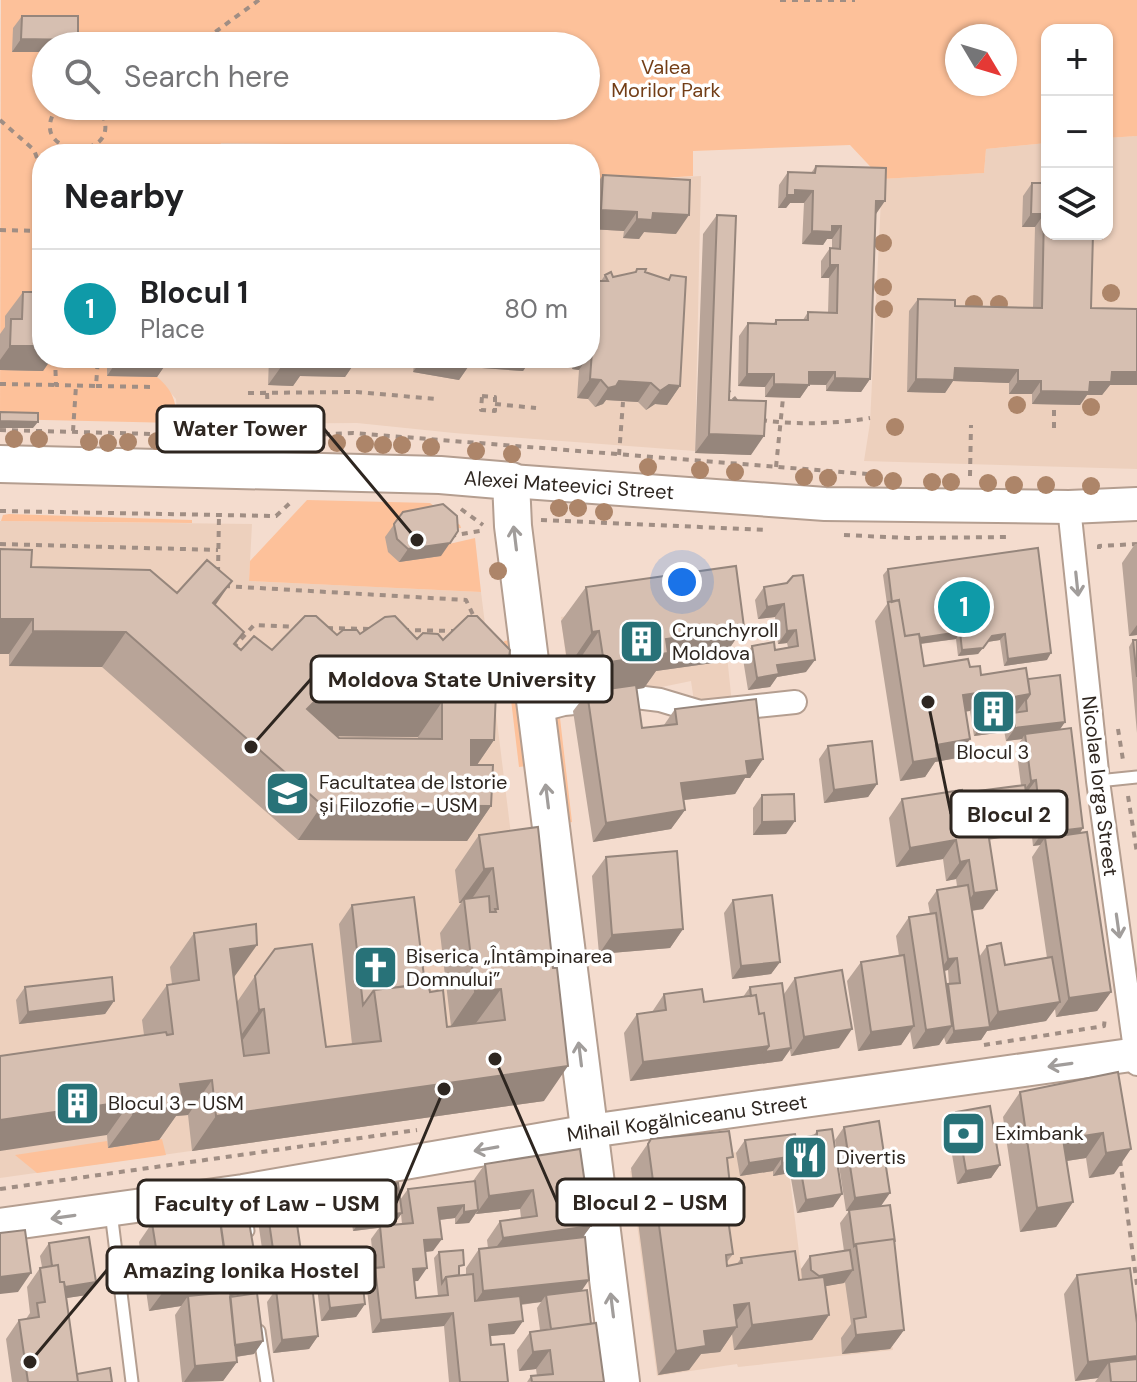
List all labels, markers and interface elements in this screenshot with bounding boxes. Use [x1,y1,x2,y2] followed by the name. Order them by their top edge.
[945,24,1017,96] north arrow
[1041,24,1113,240] map controls
[1041,24,1113,96] button: +
[32,32,600,120] search box
[60,54,104,98] icon: search
[611,54,721,103] park label: Valea Morilor Park
[124,57,290,96] text: Search here
[1041,96,1113,168] button: −
[1041,168,1113,240] button: layers
[64,174,184,219] text: Nearby
[140,273,248,312] text: Blocul 1
[85,292,95,326] text: 1
[504,292,568,326] text: 80 m
[140,312,205,346] text: Place
[157,406,324,452] callout: Water Tower
[173,414,307,443] text: Water Tower
[463,465,675,505] street label: Alexei Mateevici Street
[507,525,522,552] one-way arrow
[662,562,702,602] your location
[1069,570,1084,597] one-way arrow
[938,577,990,637] pin: 1
[672,617,778,666] place label: Crunchyroll Moldova
[617,618,665,666] building icon: Crunchyroll Moldova
[311,656,612,702] callout: Moldova State University
[328,665,596,694] text: Moldova State University
[969,688,1017,736] building icon: Blocul 3
[1076,694,1124,878] street label: Nicolae Iorga Street
[957,739,1029,765] place label: Blocul 3
[319,769,507,818] place label: Facultatea de Istorie și Filozofie - USM
[264,770,312,818] school or university icon: Facultatea de Istorie și Filozofie - USM
[540,783,555,810] one-way arrow
[951,791,1067,837] callout: Blocul 2
[967,800,1051,829] text: Blocul 2
[1111,913,1126,938] one-way arrow
[351,943,399,991] church icon: Biserica „Întâmpinarea Domnului”
[406,943,613,992] place label: Biserica „Întâmpinarea Domnului”
[573,1041,588,1068] one-way arrow
[1048,1058,1073,1073] one-way arrow
[53,1079,101,1127] building icon: Blocul 3 - USM
[565,1088,809,1148] street label: Mihail Kogălniceanu Street
[108,1090,244,1116] place label: Blocul 3 - USM
[940,1109,988,1157] bank icon: Eximbank
[995,1120,1084,1146] place label: Eximbank
[781,1133,829,1181] restaurant icon: Divertis
[474,1143,499,1158] one-way arrow
[836,1144,906,1170] place label: Divertis
[557,1179,744,1225] callout: Blocul 2 - USM
[138,1180,396,1226] callout: Faculty of Law - USM
[573,1188,727,1217] text: Blocul 2 - USM
[154,1189,380,1218] text: Faculty of Law - USM
[51,1210,76,1225] one-way arrow
[107,1247,375,1293] callout: Amazing Ionika Hostel
[123,1256,359,1285] text: Amazing Ionika Hostel
[604,1292,619,1318] one-way arrow

